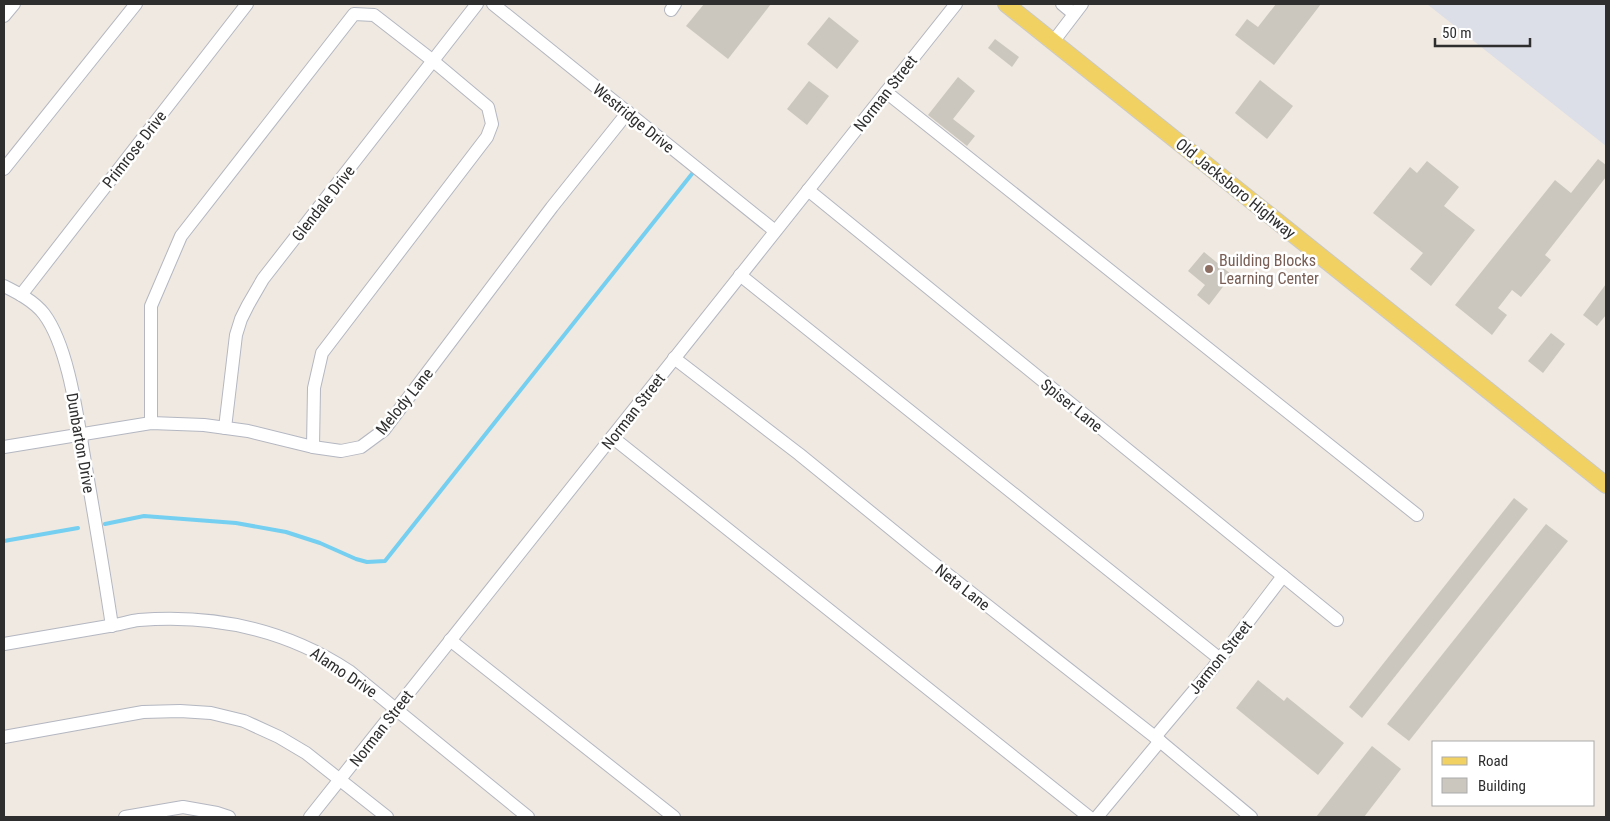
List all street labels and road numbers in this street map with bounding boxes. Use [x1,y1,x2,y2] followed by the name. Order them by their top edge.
[850,51,921,135] street label: Norman Street
[589,80,678,157] street label: Westridge Drive
[98,107,170,192] street label: Primrose Drive
[1172,134,1300,243] street label: Old Jacksboro Highway
[288,162,359,245] street label: Glendale Drive
[372,364,437,438] street label: Melody Lane
[598,369,669,453] street label: Norman Street
[1037,375,1106,436] street label: Spiser Lane
[62,392,99,495] street label: Dunbarton Drive
[932,560,994,615] street label: Neta Lane
[1185,616,1256,698] street label: Jarmon Street
[307,643,381,702] street label: Alamo Drive
[346,686,417,770] street label: Norman Street

